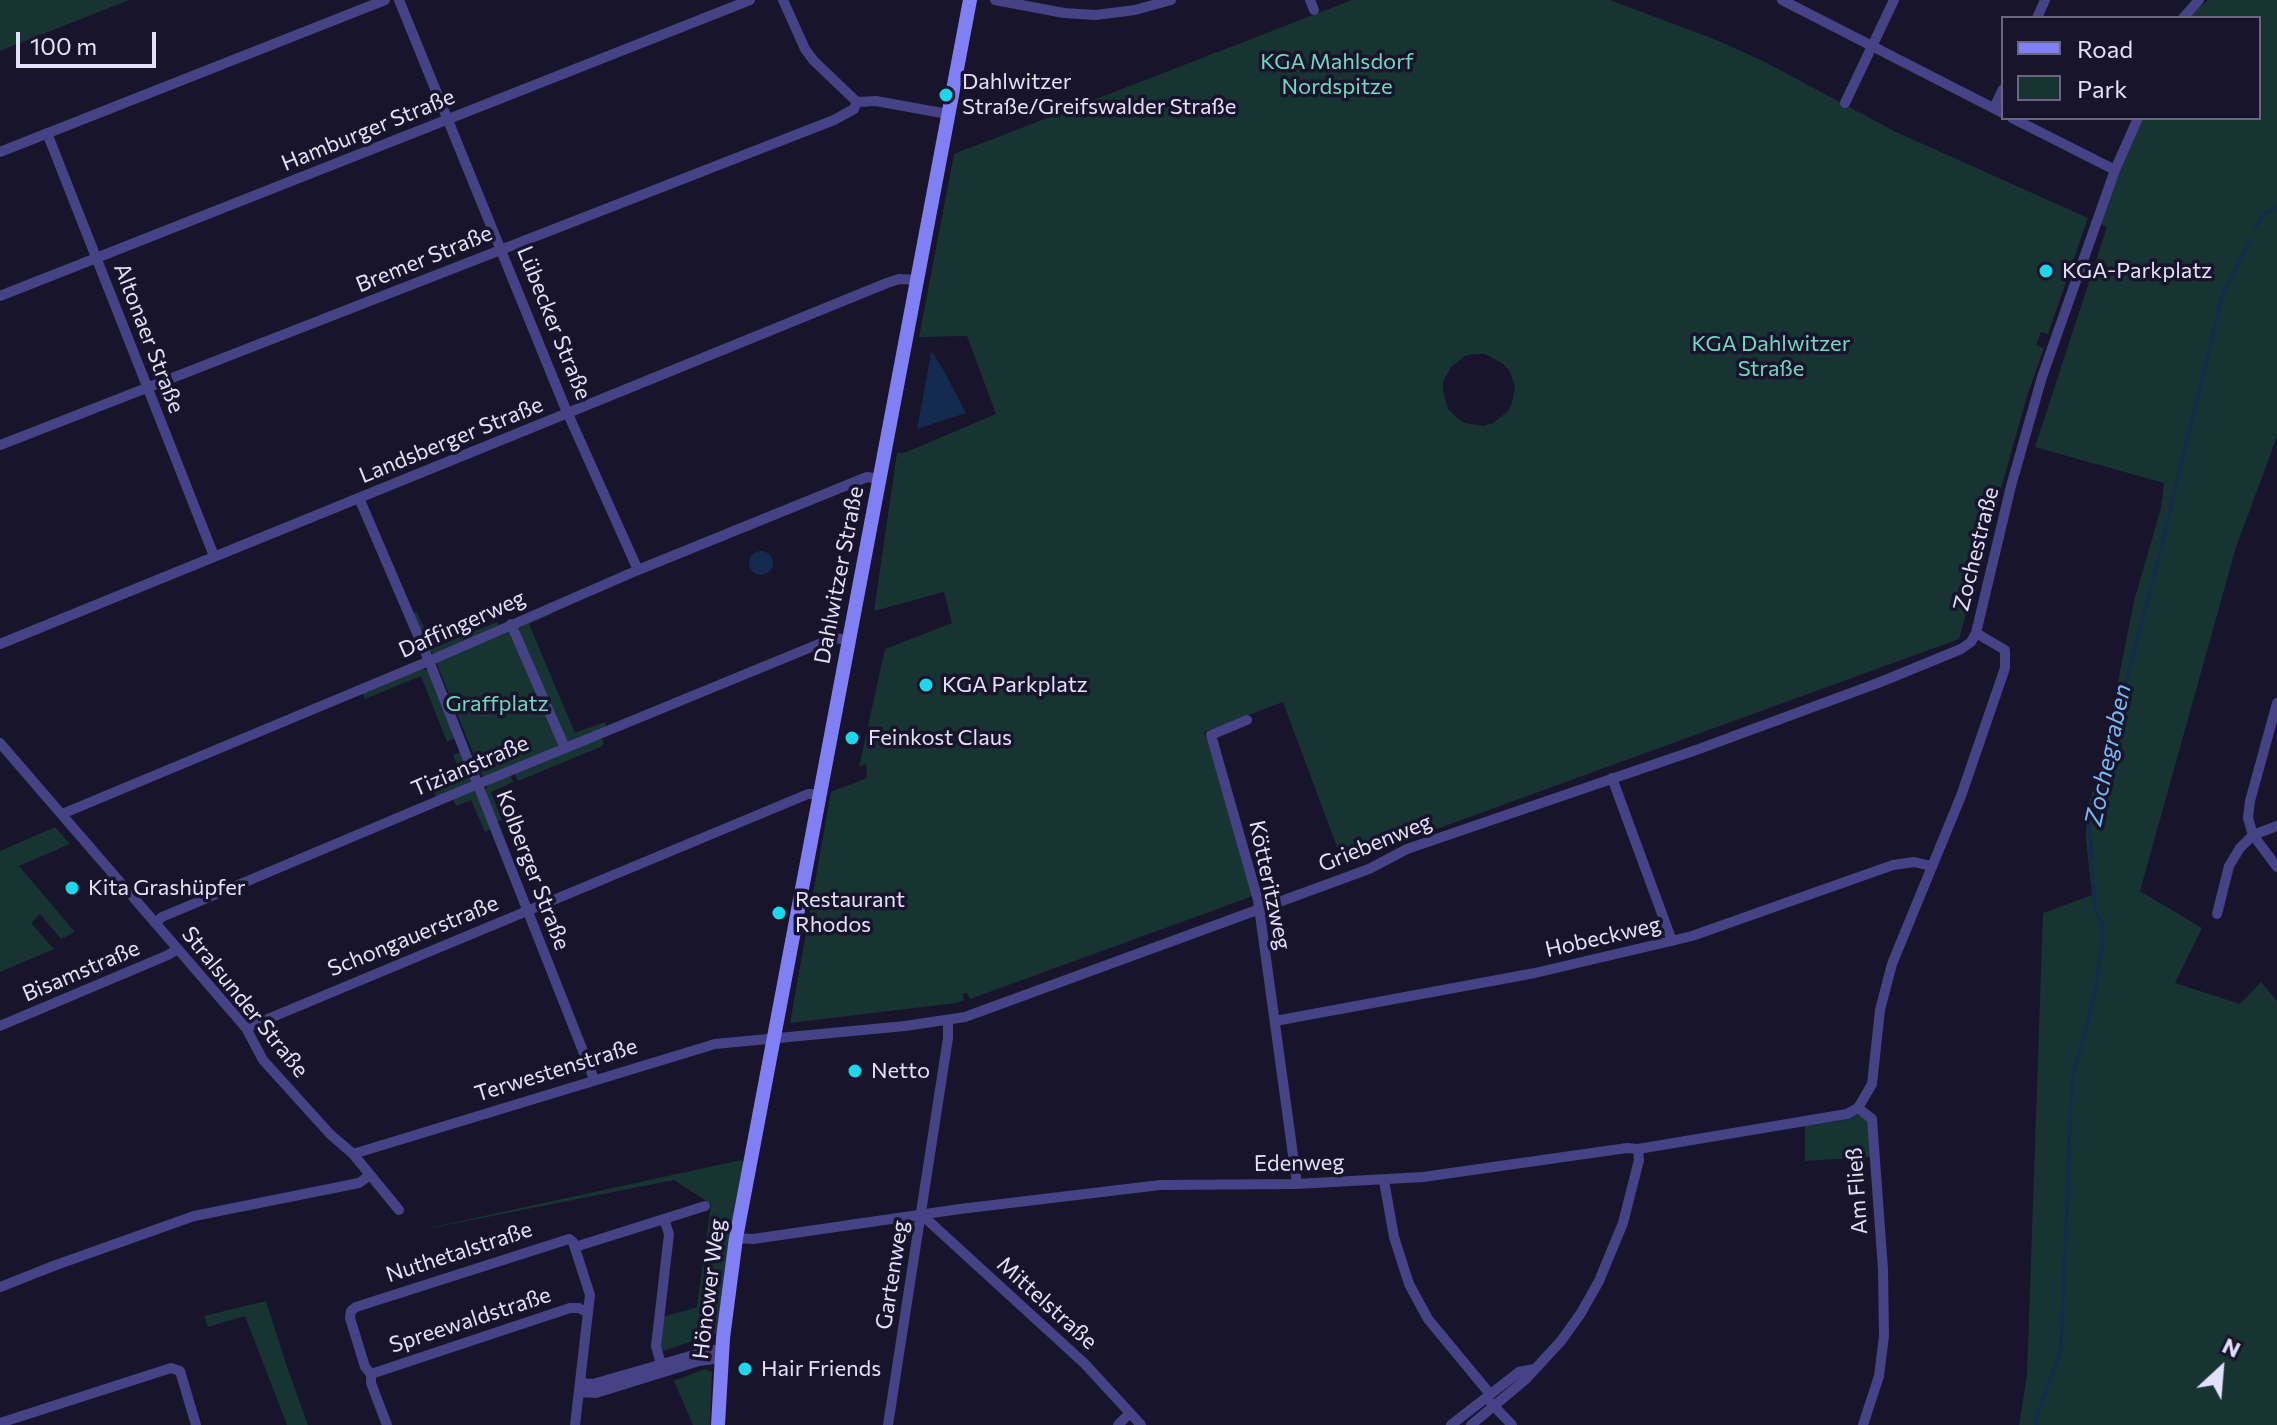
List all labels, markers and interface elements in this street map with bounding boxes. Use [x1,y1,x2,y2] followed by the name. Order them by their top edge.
[20,16,160,66] scale bar
[2001,16,2261,120] legend
[30,31,97,60] text: 100 m
[2077,34,2133,63] text: Road
[1260,49,1414,100] park label: KGA Mahlsdorf Nordspitze
[962,69,1236,120] place label: Dahlwitzer Straße/Greifswalder Straße
[2077,74,2127,103] text: Park
[278,83,458,177] street label: Hamburger Straße
[937,86,955,104] marker: Dahlwitzer Straße/Greifswalder Straße
[352,220,496,298] street label: Bremer Straße
[511,242,597,404] street label: Lübecker Straße
[2062,258,2212,284] place label: KGA-Parkplatz
[108,259,190,417] street label: Altonaer Straße
[2037,262,2055,280] marker: KGA-Parkplatz
[1691,331,1851,382] park label: KGA Dahlwitzer Straße
[355,391,547,489] street label: Landsberger Straße
[809,484,869,666] street label: Dahlwitzer Straße
[1948,484,2004,614] street label: Zochestraße
[395,584,529,664] street label: Daffingerweg
[942,672,1088,698] place label: KGA Parkplatz
[917,676,935,694] marker: KGA Parkplatz
[2079,681,2137,829] water label: Zochegraben
[445,691,549,717] park label: Graffplatz
[868,725,1012,751] place label: Feinkost Claus
[843,729,861,747] marker: Feinkost Claus
[408,730,532,802] street label: Tizianstraße
[490,786,576,954] street label: Kolberger Straße
[1314,808,1436,878] street label: Griebenweg
[1243,818,1297,952] street label: Kötteritzweg
[88,875,246,901] place label: Kita Grashüpfer
[63,879,81,897] marker: Kita Grashüpfer
[795,887,905,938] place label: Restaurant Rhodos
[324,890,502,982] street label: Schongauerstraße
[770,904,788,922] marker: Restaurant Rhodos
[1543,911,1663,963] street label: Hobeckweg
[176,921,314,1083] street label: Stralsunder Straße
[19,935,143,1007] street label: Bisamstraße
[472,1033,640,1107] street label: Terwestenstraße
[871,1058,930,1084] place label: Netto
[846,1062,864,1080] marker: Netto
[1841,1147,1873,1235] street label: Am Fließ
[1254,1149,1344,1177] street label: Edenweg
[383,1216,535,1288] street label: Nuthetalstraße
[687,1217,731,1361] street label: Hönower Weg
[870,1219,914,1331] street label: Gartenweg
[991,1251,1103,1355] street label: Mittelstraße
[386,1281,554,1359] street label: Spreewaldstraße
[2181,1329,2261,1409] north arrow
[2218,1331,2245,1363] text: N
[761,1356,881,1382] place label: Hair Friends
[736,1360,754,1378] marker: Hair Friends

